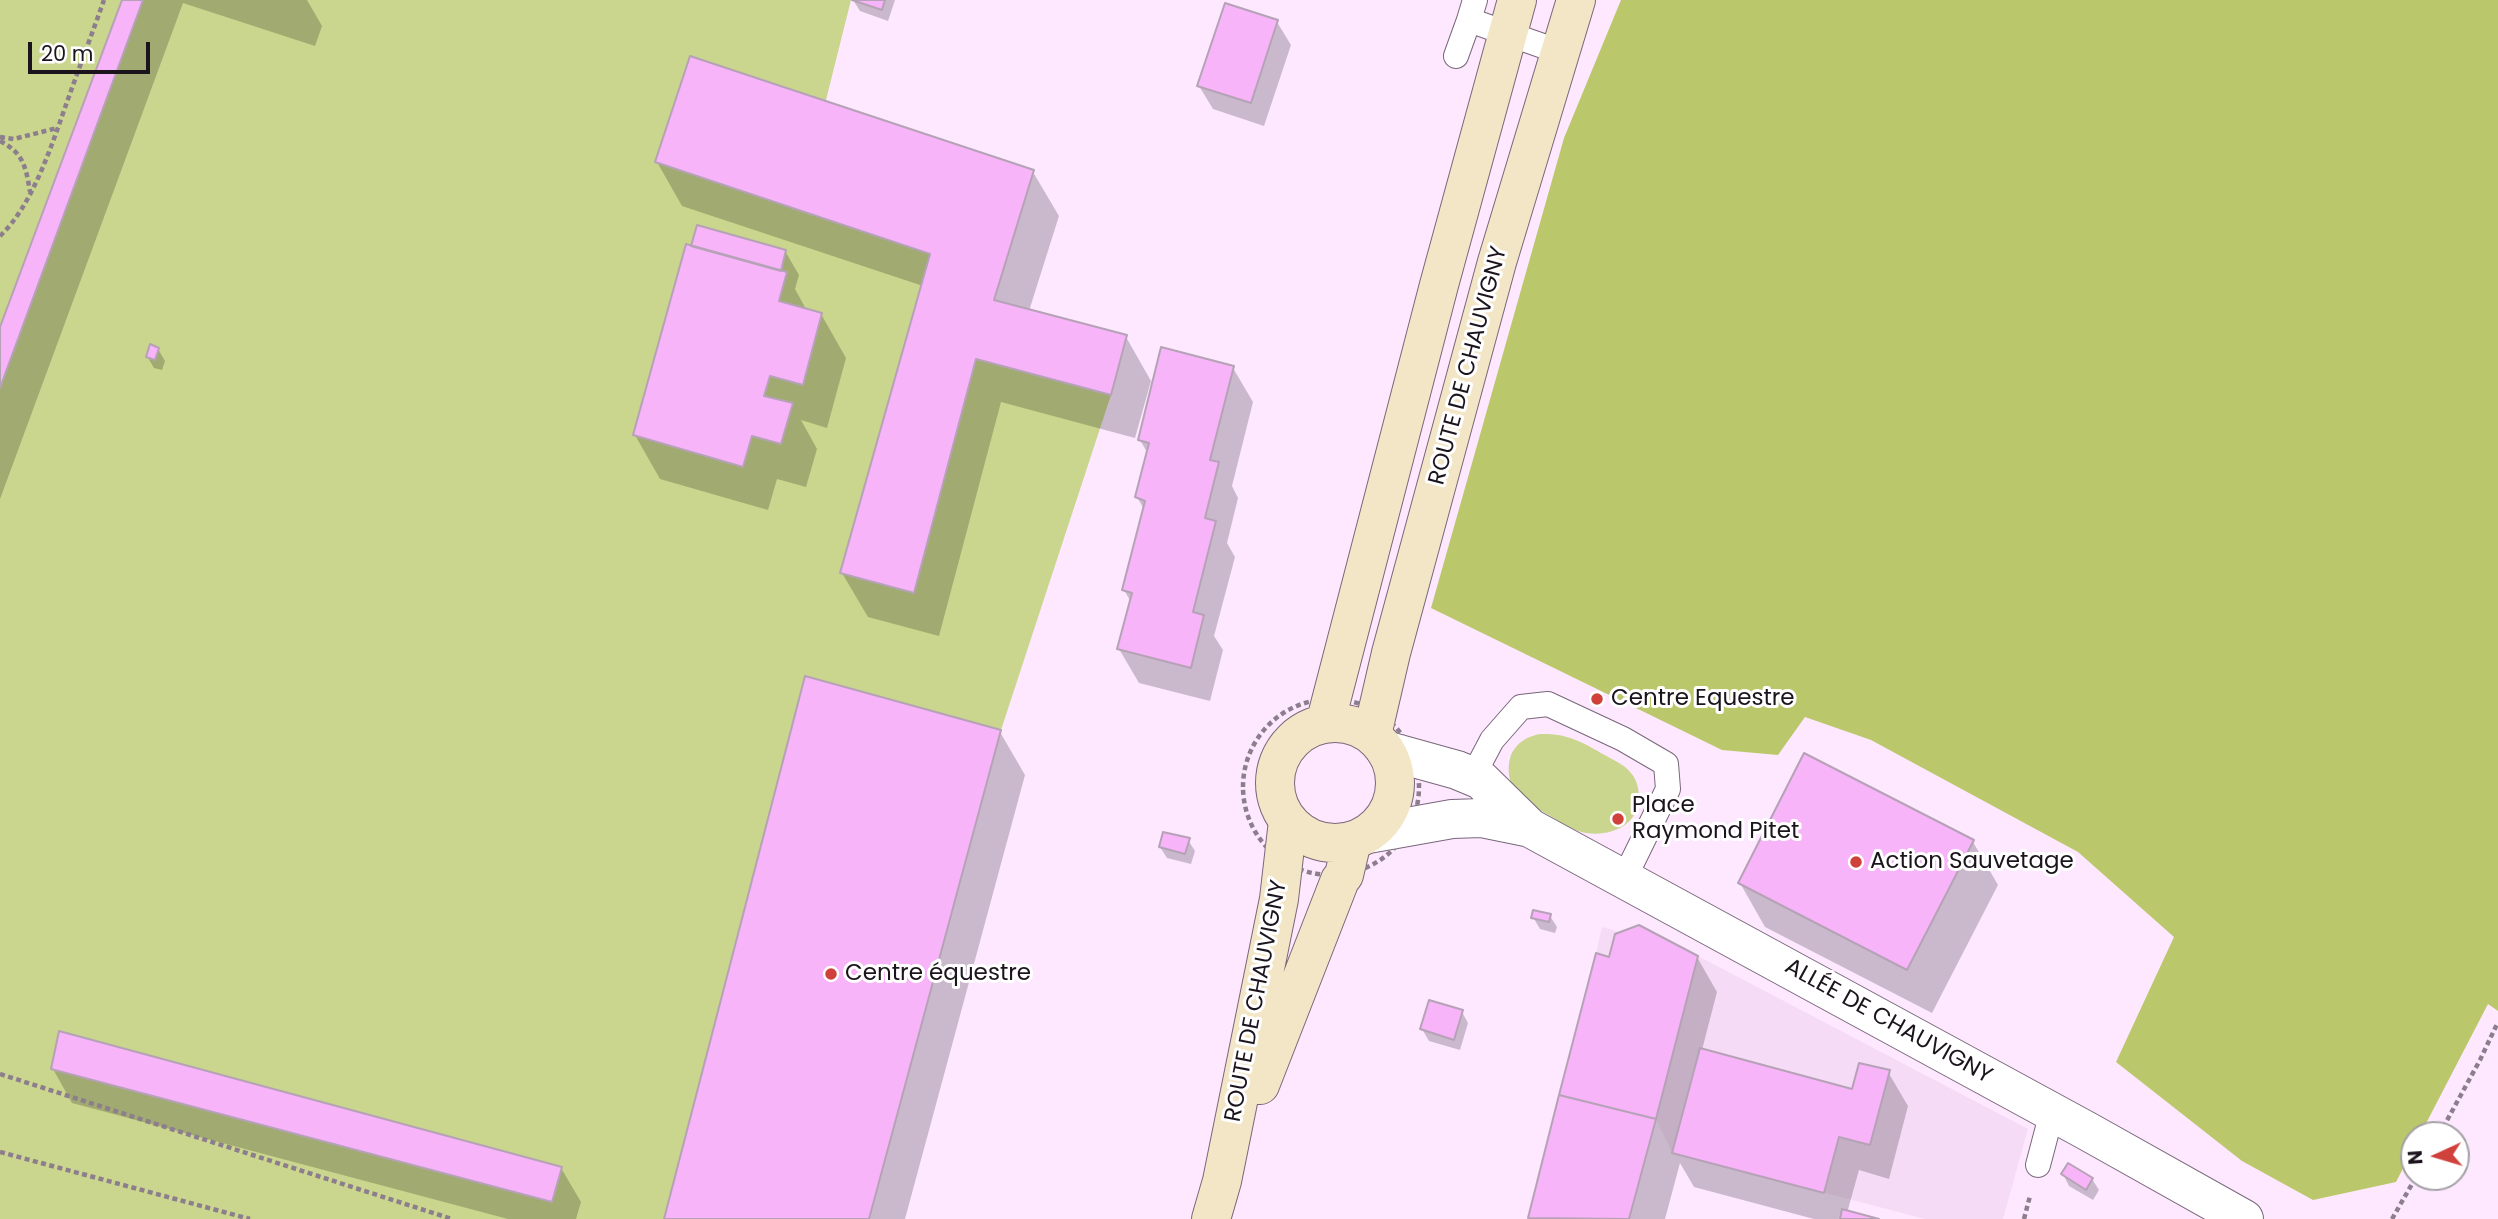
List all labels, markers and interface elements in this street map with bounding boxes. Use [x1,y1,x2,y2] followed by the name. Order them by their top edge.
[32,28,154,72] scale bar
[41,39,94,68] text: 20 m
[1424,244,1514,488] street label: ROUTE DE CHAUVIGNY
[1611,685,1795,713] place label: Centre Equestre
[1589,691,1605,707] marker: Centre Equestre
[1632,792,1799,846] place label: Place Raymond Pitet
[1610,811,1626,827] marker: Place Raymond Pitet
[1870,848,2074,876] place label: Action Sauvetage
[1848,854,1864,870] marker: Action Sauvetage
[1220,878,1294,1124] street label: ROUTE DE CHAUVIGNY
[1780,954,1996,1090] street label: ALLÉE DE CHAUVIGNY
[845,960,1031,988] place label: Centre équestre
[823,966,839,982] marker: Centre équestre
[2400,1121,2470,1191] north arrow
[2402,1149,2430,1165] text: N

